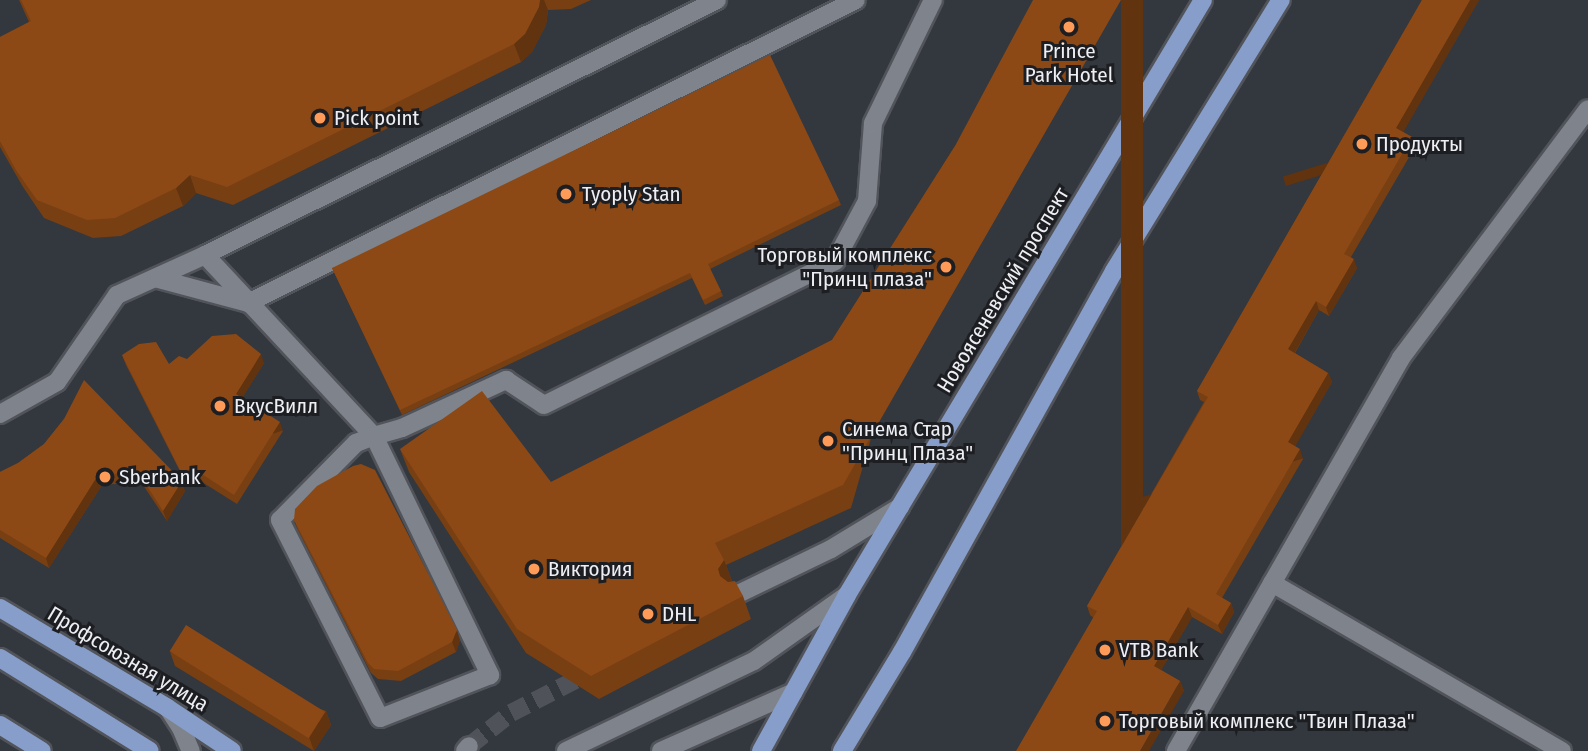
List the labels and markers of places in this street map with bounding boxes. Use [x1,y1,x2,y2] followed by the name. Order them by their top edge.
[1061,19,1077,35] marker: Prince Park Hotel
[1025,38,1113,88] place label: Prince Park Hotel
[334,105,419,131] place label: Pick point
[312,110,328,126] marker: Pick point
[1376,131,1463,157] place label: Продукты
[1354,136,1370,152] marker: Продукты
[582,181,681,207] place label: Tyoply Stan
[556,184,576,204] marker: Tyoply Stan
[757,242,932,292] place label: Торговый комплекс "Принц плаза"
[938,259,954,275] marker: Торговый комплекс "Принц плаза"
[234,393,318,419] place label: ВкусВилл
[212,398,228,414] marker: ВкусВилл
[842,416,973,466] place label: Синема Стар "Принц Плаза"
[820,433,836,449] marker: Синема Стар "Принц Плаза"
[119,464,200,490] place label: Sberbank
[97,469,113,485] marker: Sberbank
[548,556,633,582] place label: Виктория
[526,561,542,577] marker: Виктория
[662,601,696,627] place label: DHL
[640,606,656,622] marker: DHL
[1119,637,1198,663] place label: VTB Bank
[1097,642,1113,658] marker: VTB Bank
[1119,708,1415,734] place label: Торговый комплекс "Твин Плаза"
[1097,713,1113,729] marker: Торговый комплекс "Твин Плаза"

